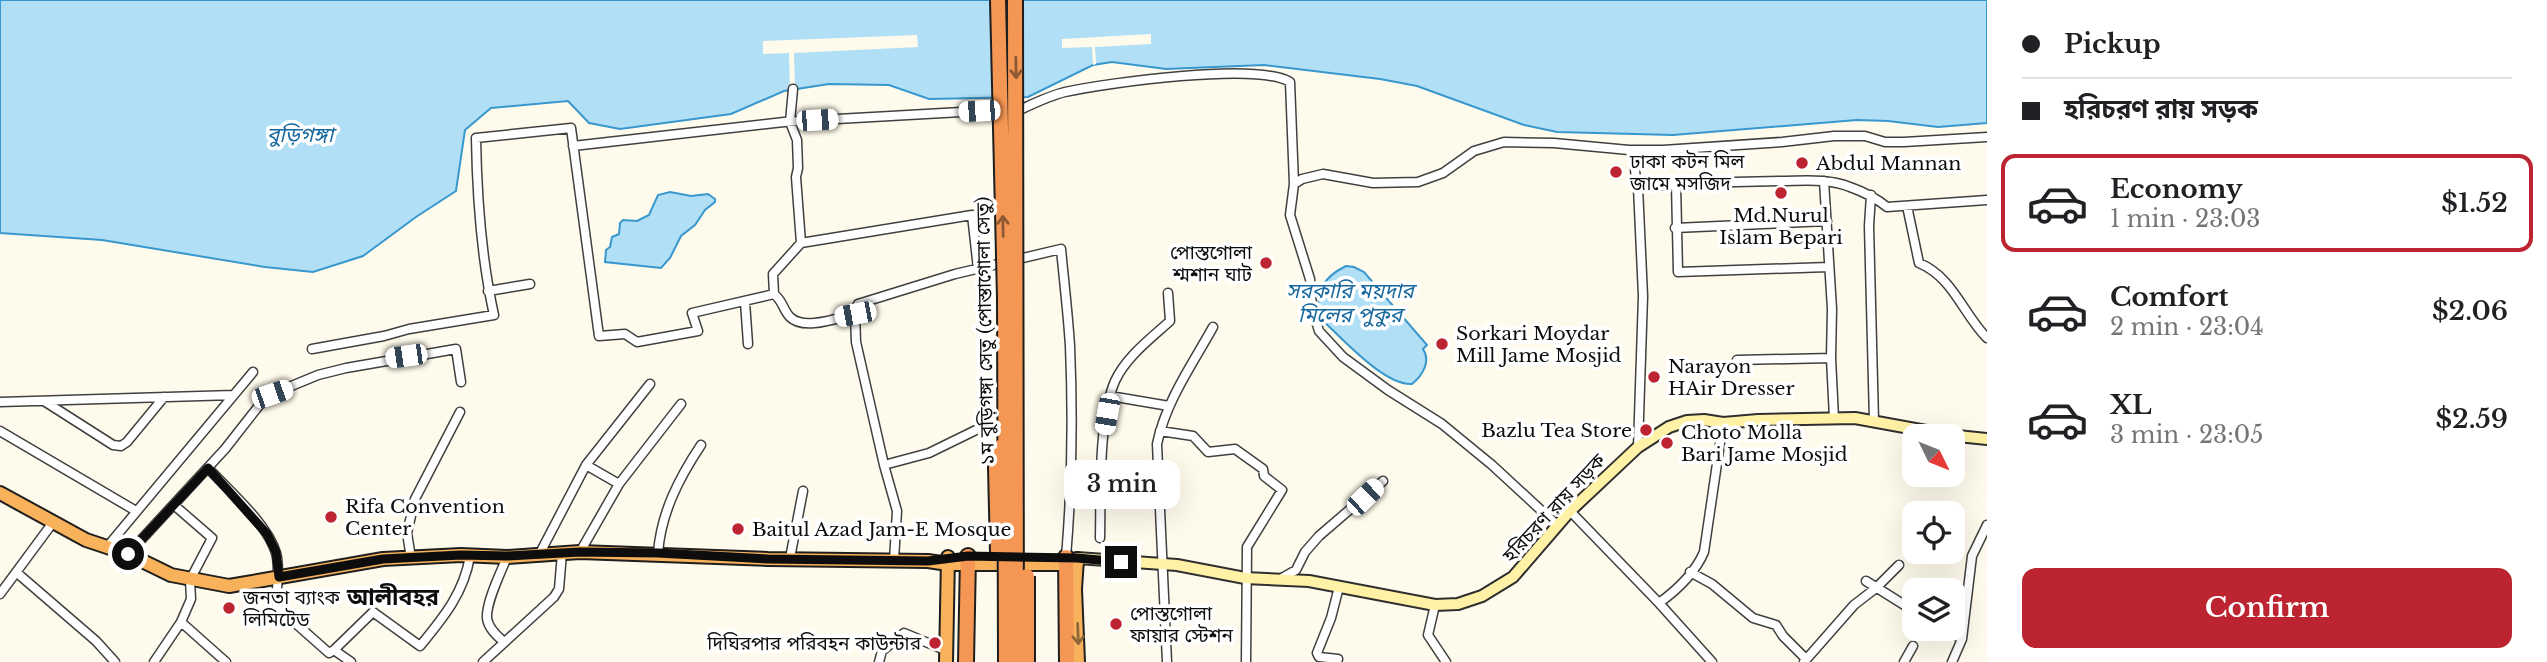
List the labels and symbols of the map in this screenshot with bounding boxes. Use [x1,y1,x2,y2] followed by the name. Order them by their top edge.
[1009,56,1023,79] one-way arrow
[958,99,1001,123] car
[796,108,839,132] car
[267,122,338,148] water label: বুড়িগঙ্গা
[1629,150,1746,195] place label: ঢাকা কটন মিল জামে মসজিদ
[1815,152,1961,175] place label: Abdul Mannan
[1794,155,1810,171] marker: Abdul Mannan
[1608,164,1624,180] marker: ঢাকা কটন মিল জামে মসজিদ
[1773,185,1789,201] marker: Md.Nurul Islam Bepari
[971,196,999,466] street label: ১ম বুড়িগঙ্গা সেতু (পোস্তাগোলা সেতু)
[1719,204,1843,249] place label: Md.Nurul Islam Bepari
[997,215,1010,238] one-way arrow
[1170,241,1253,286] place label: পোস্তগোলা শ্মশান ঘাট
[1258,255,1274,271] marker: পোস্তগোলা শ্মশান ঘাট
[1286,278,1417,328] water label: সরকারি ময়দার মিলের পুকুর
[833,300,878,328] car
[1456,322,1622,367] place label: Sorkari Moydar Mill Jame Mosjid
[1434,336,1450,352] marker: Sorkari Moydar Mill Jame Mosjid
[384,343,429,369] car
[1668,355,1794,400] place label: Narayon HAir Dresser
[1646,369,1662,385] marker: Narayon HAir Dresser
[249,377,296,411] car
[1094,391,1121,437] car
[1481,419,1632,442] place label: Bazlu Tea Store
[1681,421,1848,466] place label: Choto Molla Bari Jame Mosjid
[1638,422,1654,438] marker: Bazlu Tea Store
[1902,424,1965,486] north arrow
[1659,435,1675,451] marker: Choto Molla Bari Jame Mosjid
[1497,449,1611,568] street label: হরিচরণ রায় সড়ক
[1063,461,1179,510] callout: 3 min
[1343,475,1388,519] car
[345,495,505,540] place label: Rifa Convention Center
[323,509,339,525] marker: Rifa Convention Center
[752,518,1011,541] place label: Baitul Azad Jam-E Mosque
[730,521,746,537] marker: Baitul Azad Jam-E Mosque
[112,538,144,570] route start
[1105,546,1137,578] route end
[346,583,440,611] district label: আলীবহর
[242,586,341,631] place label: জনতা ব্যাংক লিমিটেড
[221,600,237,616] marker: জনতা ব্যাংক লিমিটেড
[1129,602,1234,647] place label: পোস্তগোলা ফায়ার স্টেশন
[1108,616,1124,632] marker: পোস্তগোলা ফায়ার স্টেশন
[1071,623,1084,646] one-way arrow
[706,632,922,655] place label: দিঘিরপার পরিবহন কাউন্টার
[927,635,943,651] marker: দিঘিরপার পরিবহন কাউন্টার

